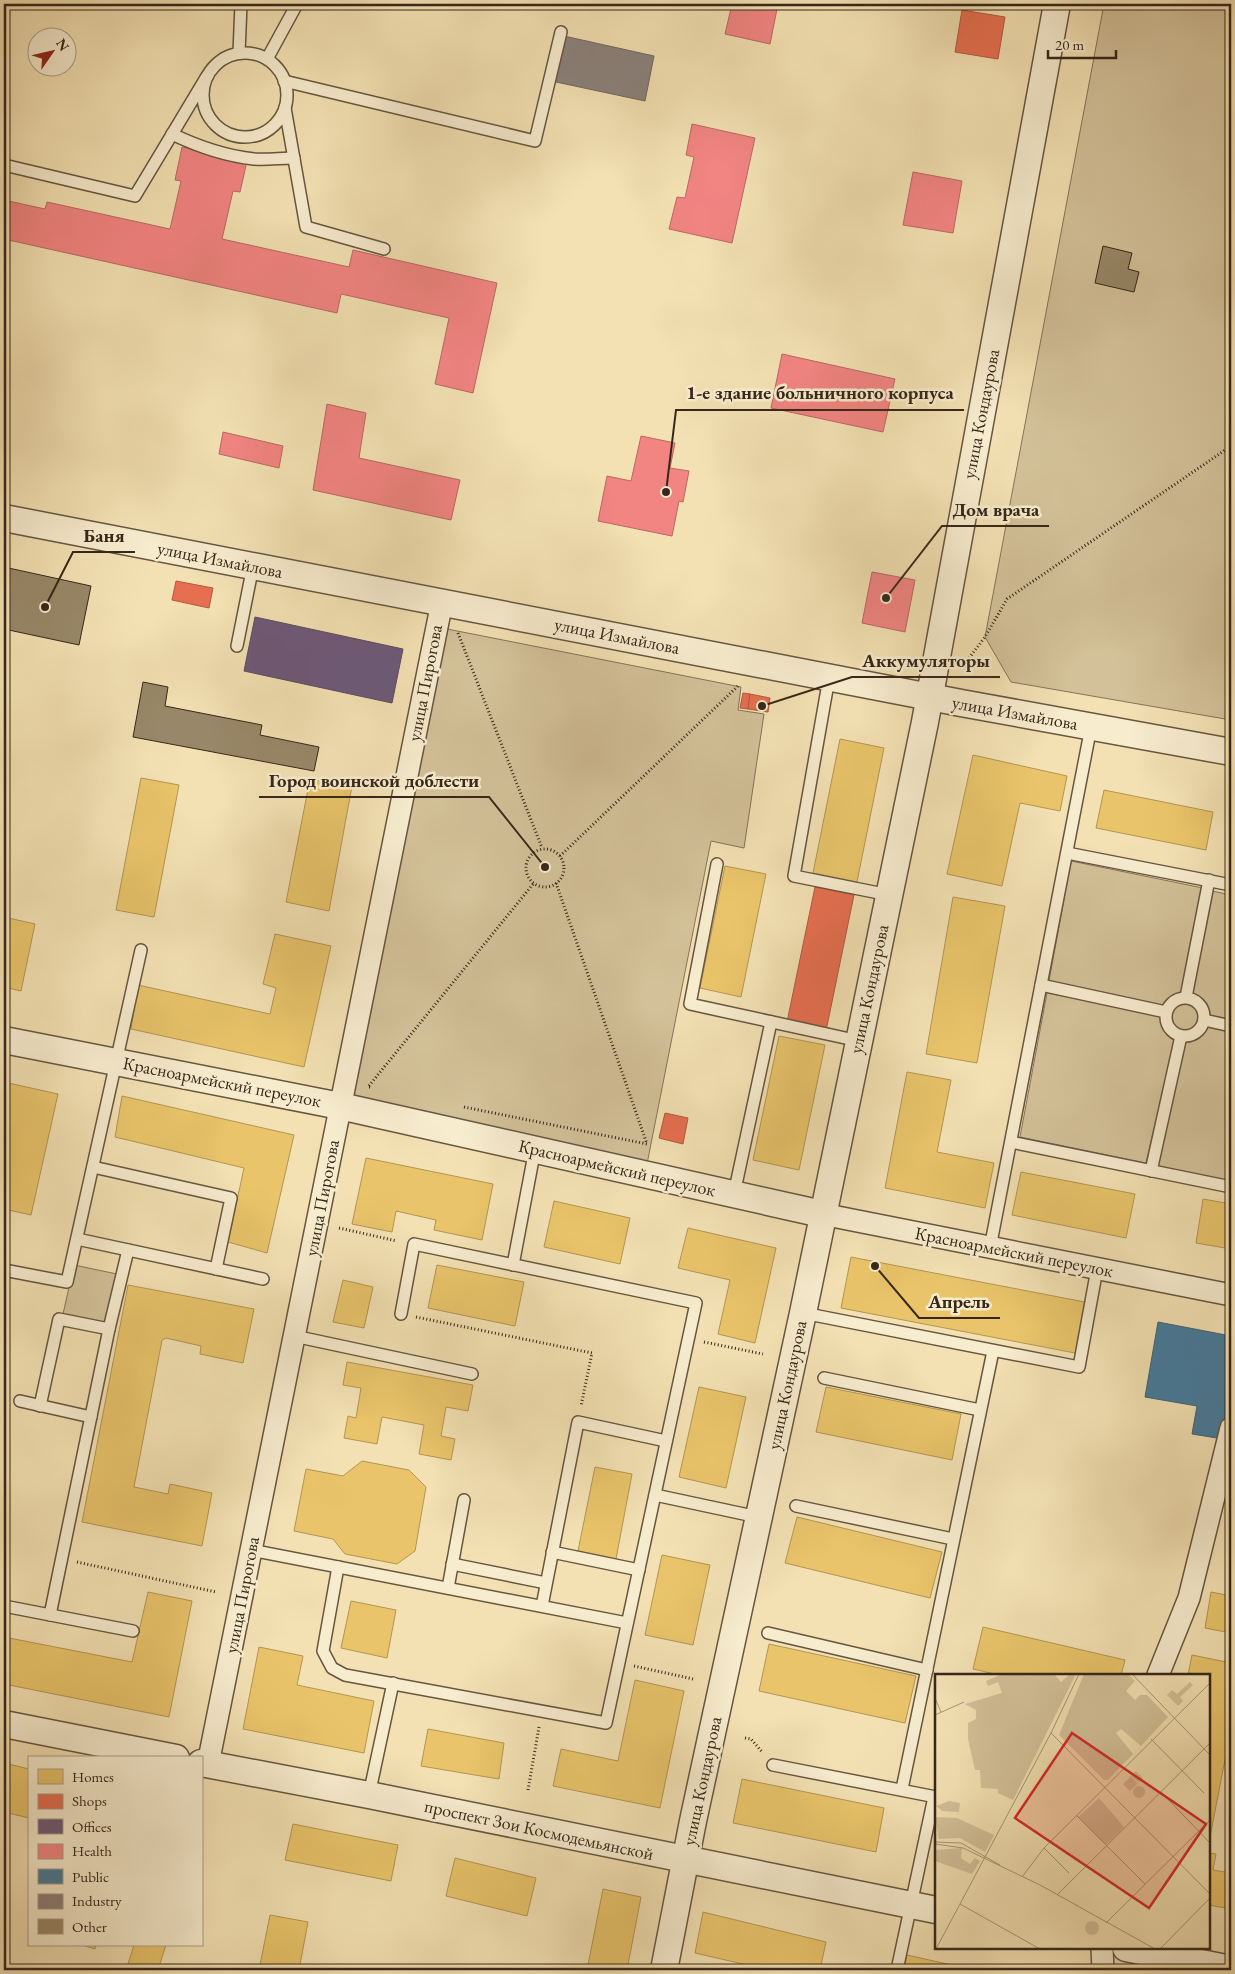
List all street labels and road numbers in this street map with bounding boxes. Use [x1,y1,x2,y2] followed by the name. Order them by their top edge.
[957,346,1005,481] street label: улица Кондаурова
[155,536,286,583] street label: улица Измайлова
[552,612,683,659] street label: улица Измайлова
[402,622,447,743] street label: улица Пирогова
[950,690,1081,735] street label: улица Измайлова
[844,921,894,1056] street label: улица Кондаурова
[121,1051,324,1112] street label: Красноармейский переулок
[516,1134,718,1201] street label: Красноармейский переулок
[299,1137,344,1258] street label: улица Пирогова
[913,1221,1116,1282] street label: Красноармейский переулок
[762,1317,812,1452] street label: улица Кондаурова
[219,1534,264,1655] street label: улица Пирогова
[677,1713,727,1848] street label: улица Кондаурова
[422,1794,656,1865] street label: проспект Зои Космодемьянской

